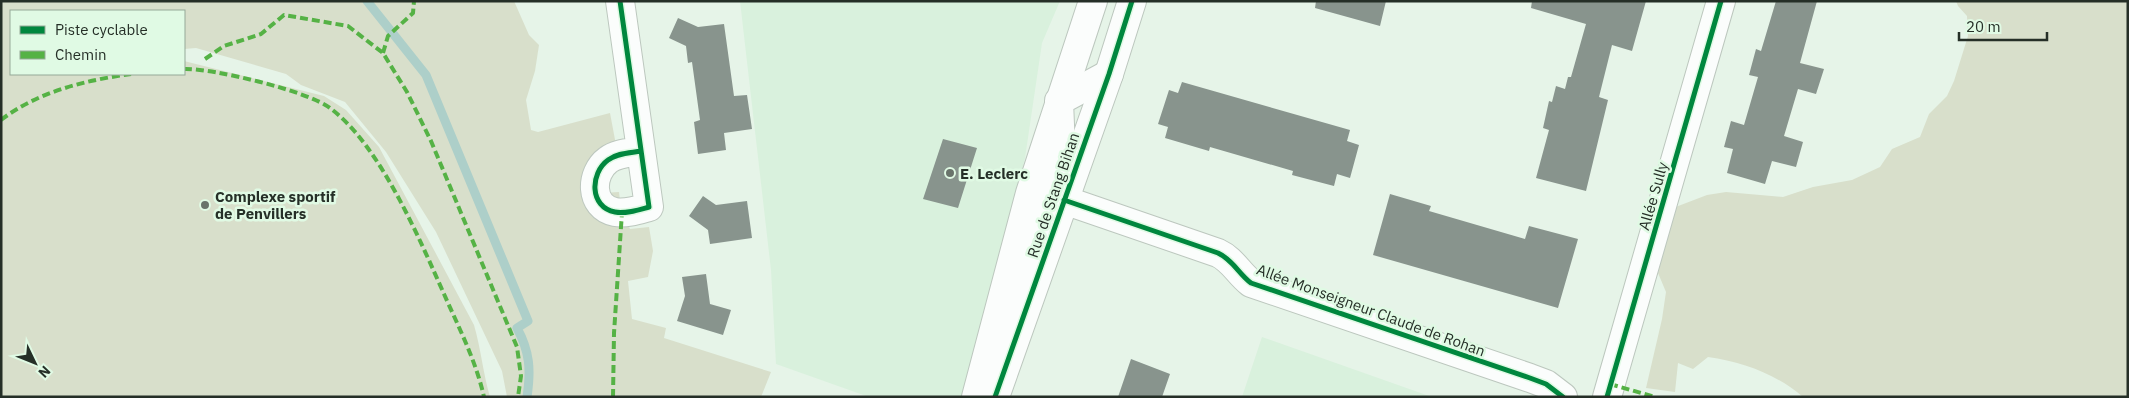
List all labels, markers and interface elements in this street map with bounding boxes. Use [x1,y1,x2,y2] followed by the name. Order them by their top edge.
[10,10,185,75] legend
[1959,10,2046,42] scale bar
[1966,17,2001,36] text: 20 m
[55,20,148,39] text: Piste cyclable
[55,45,106,64] text: Chemin
[1023,130,1083,260] street label: Rue de Stang Bihan
[1634,159,1672,232] street label: Allée Sully
[960,164,1028,183] place label: E. Leclerc
[944,167,956,179] marker: E. Leclerc
[215,187,336,223] place label: Complexe sportif de Penvillers
[199,199,211,211] marker: Complexe sportif de Penvillers
[1254,260,1488,360] street label: Allée Monseigneur Claude de Rohan
[10,338,60,388] north arrow
[34,362,55,382] text: N

